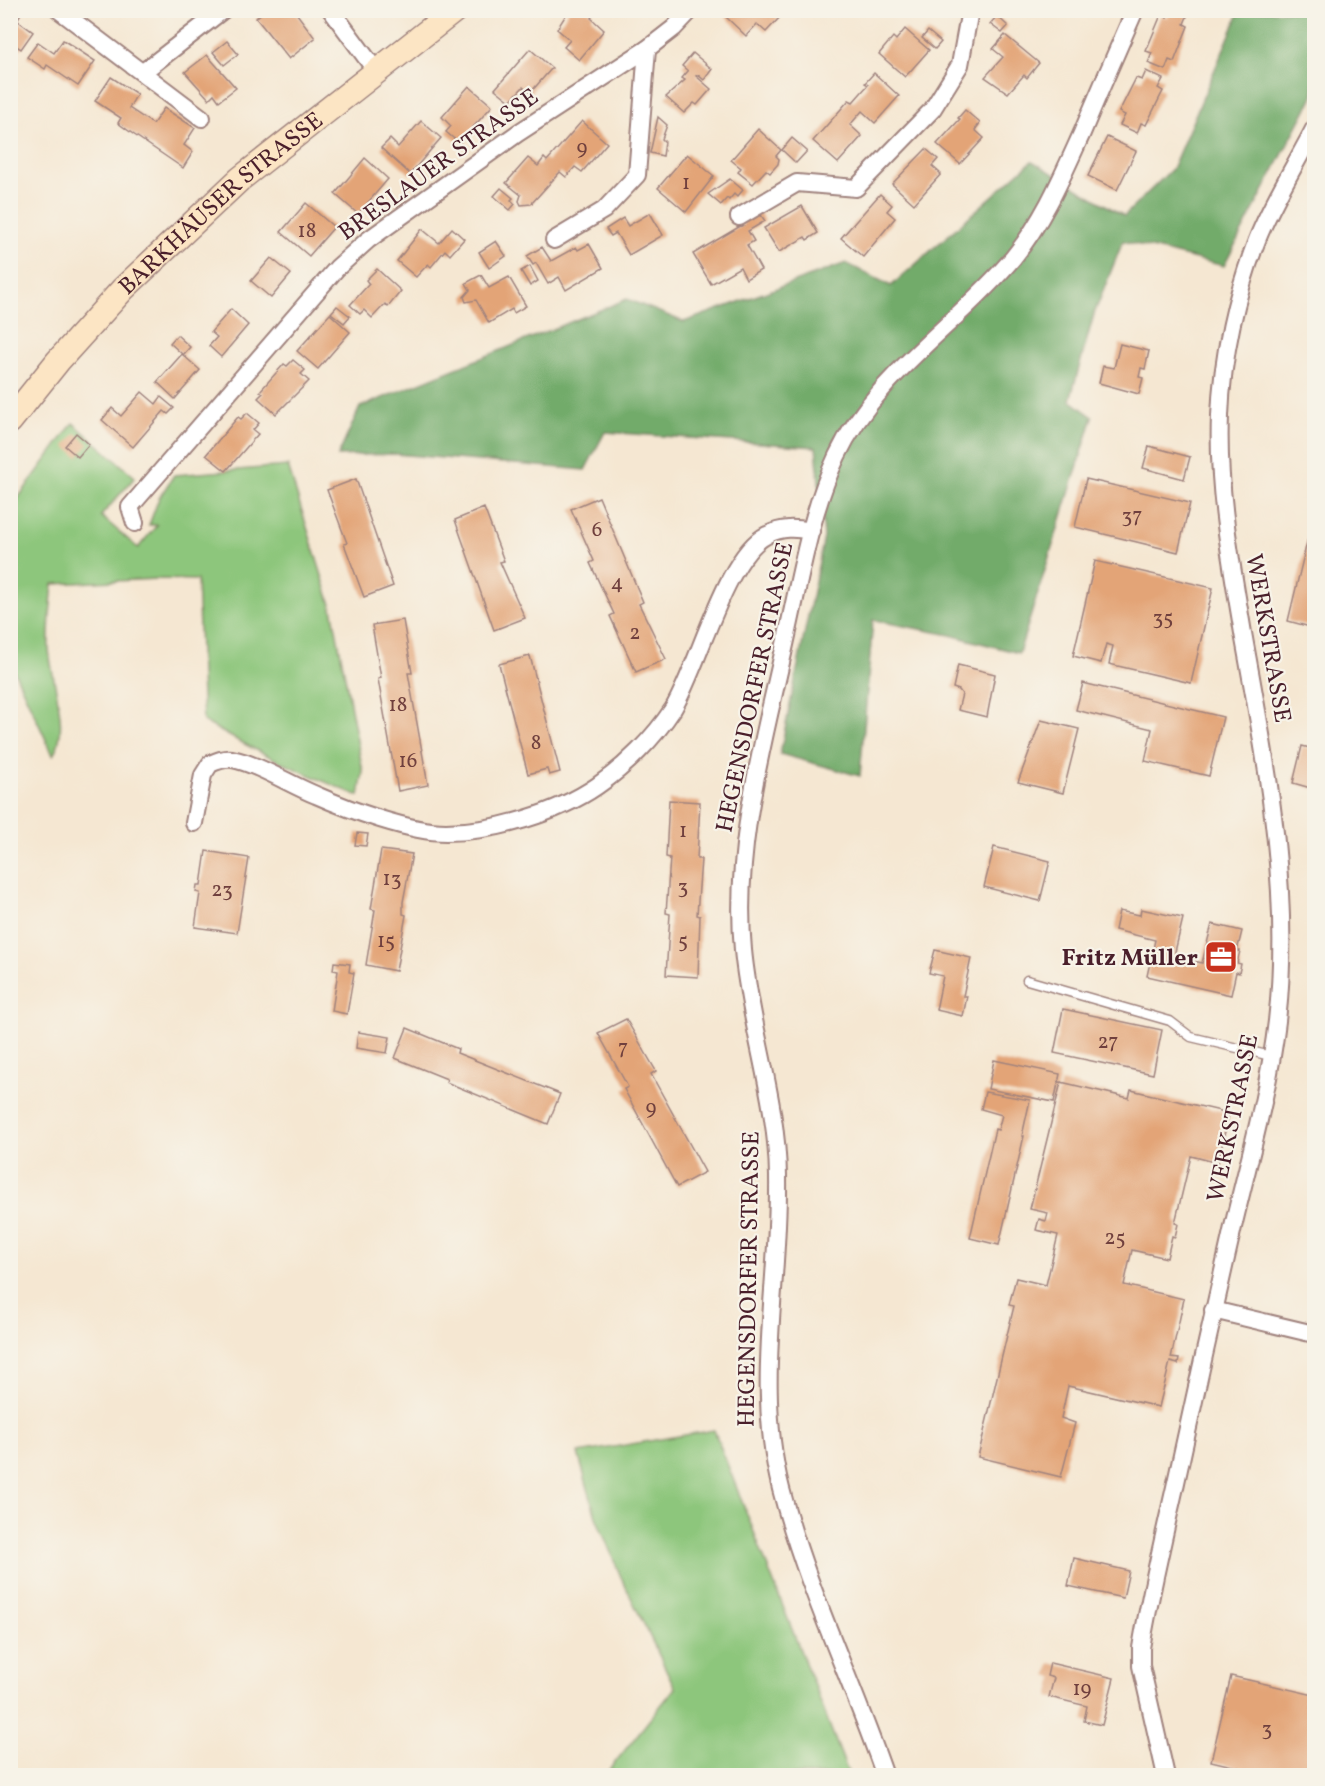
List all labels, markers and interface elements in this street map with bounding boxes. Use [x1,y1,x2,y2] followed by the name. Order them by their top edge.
[332,81,546,250] street label: BRESLAUER STRASSE
[112,105,331,304] street label: BARKHÄUSER STRASSE
[577,134,588,163] house number: 9
[682,169,690,198] house number: 1
[298,217,316,246] house number: 18
[1122,502,1142,531] house number: 37
[592,516,602,545] house number: 6
[709,539,803,836] street label: HEGENSDORFER STRASSE
[1235,551,1299,726] street label: WERKSTRASSE
[611,569,623,598] house number: 4
[1153,604,1173,633] house number: 35
[629,619,641,648] house number: 2
[389,691,407,720] house number: 18
[531,729,541,758] house number: 8
[399,747,417,776] house number: 16
[679,817,687,846] house number: 1
[383,865,401,894] house number: 13
[678,873,688,902] house number: 3
[211,876,233,905] house number: 23
[377,927,395,956] house number: 15
[678,927,688,956] house number: 5
[1203,939,1239,975] office icon: Fritz Müller
[1062,942,1198,976] place label: Fritz Müller
[1098,1028,1118,1057] house number: 27
[1200,1031,1268,1206] street label: WERKSTRASSE
[618,1034,628,1063] house number: 7
[646,1094,657,1123] house number: 9
[730,1131,770,1427] street label: HEGENSDORFER STRASSE
[1104,1224,1126,1253] house number: 25
[1072,1675,1092,1704] house number: 19
[1262,1715,1272,1744] house number: 3

